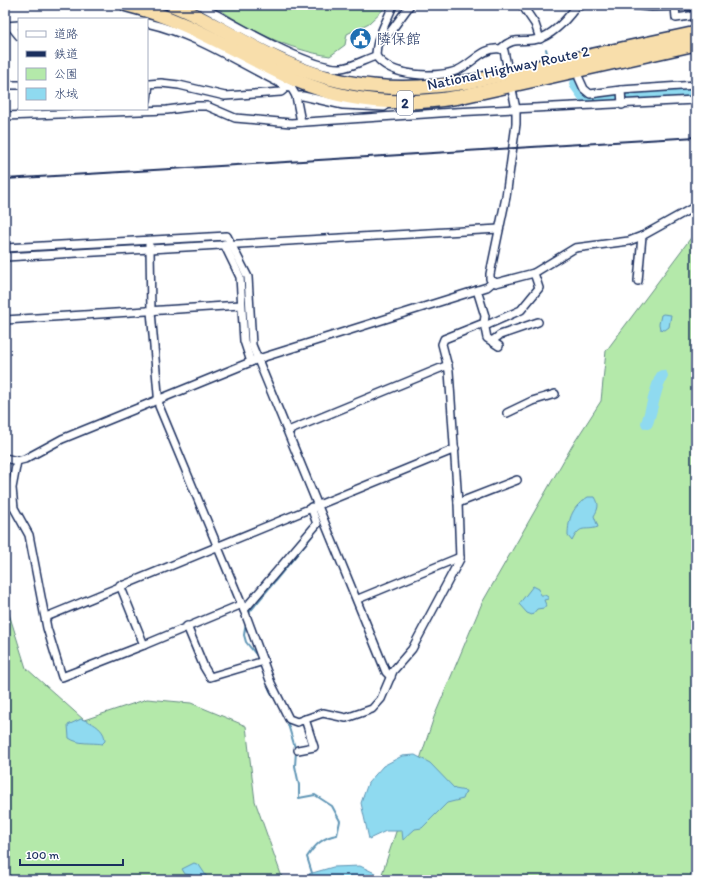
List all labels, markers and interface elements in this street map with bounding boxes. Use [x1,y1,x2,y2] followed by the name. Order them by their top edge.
[18,18,148,110] legend
[348,26,374,52] public building icon: 隣保館
[54,27,78,41] text: 道路
[376,30,421,48] place label: 隣保館
[425,42,591,94] street label: National Highway Route 2
[54,47,78,61] text: 鉄道
[54,67,78,81] text: 公園
[54,87,78,101] text: 水域
[397,91,413,115] road number: 2
[20,841,123,867] scale bar
[26,848,59,862] text: 100 m

